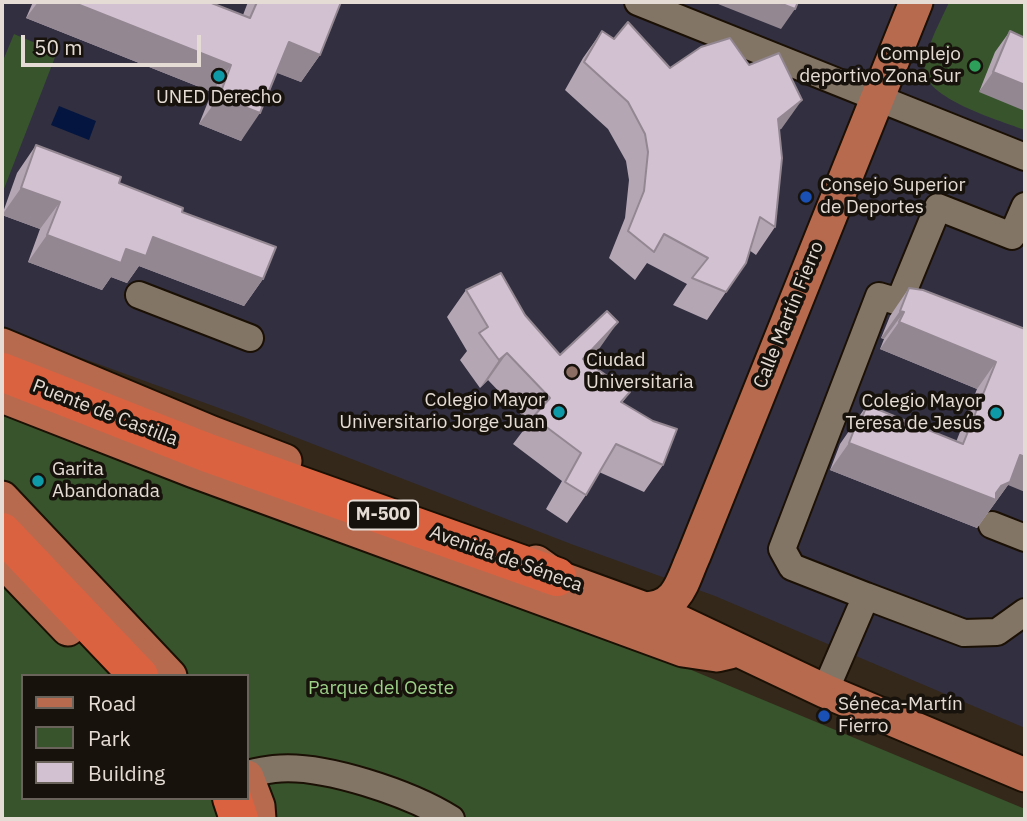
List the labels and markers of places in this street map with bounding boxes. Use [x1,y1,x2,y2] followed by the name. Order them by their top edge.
[799,44,961,88] place label: Complejo deportivo Zona Sur
[967,58,983,74] marker: Complejo deportivo Zona Sur
[211,68,227,84] marker: UNED Derecho
[156,87,282,109] place label: UNED Derecho
[820,175,965,219] place label: Consejo Superior de Deportes
[798,189,814,205] marker: Consejo Superior de Deportes
[586,350,694,394] place label: Ciudad Universitaria
[564,364,580,380] marker: Ciudad Universitaria
[339,390,545,434] place label: Colegio Mayor Universitario Jorge Juan
[845,391,982,435] place label: Colegio Mayor Teresa de Jesús
[551,404,567,420] marker: Colegio Mayor Universitario Jorge Juan
[988,405,1004,421] marker: Colegio Mayor Teresa de Jesús
[52,459,160,503] place label: Garita Abandonada
[30,473,46,489] marker: Garita Abandonada
[838,694,963,738] place label: Séneca-Martín Fierro
[816,708,832,724] marker: Séneca-Martín Fierro

